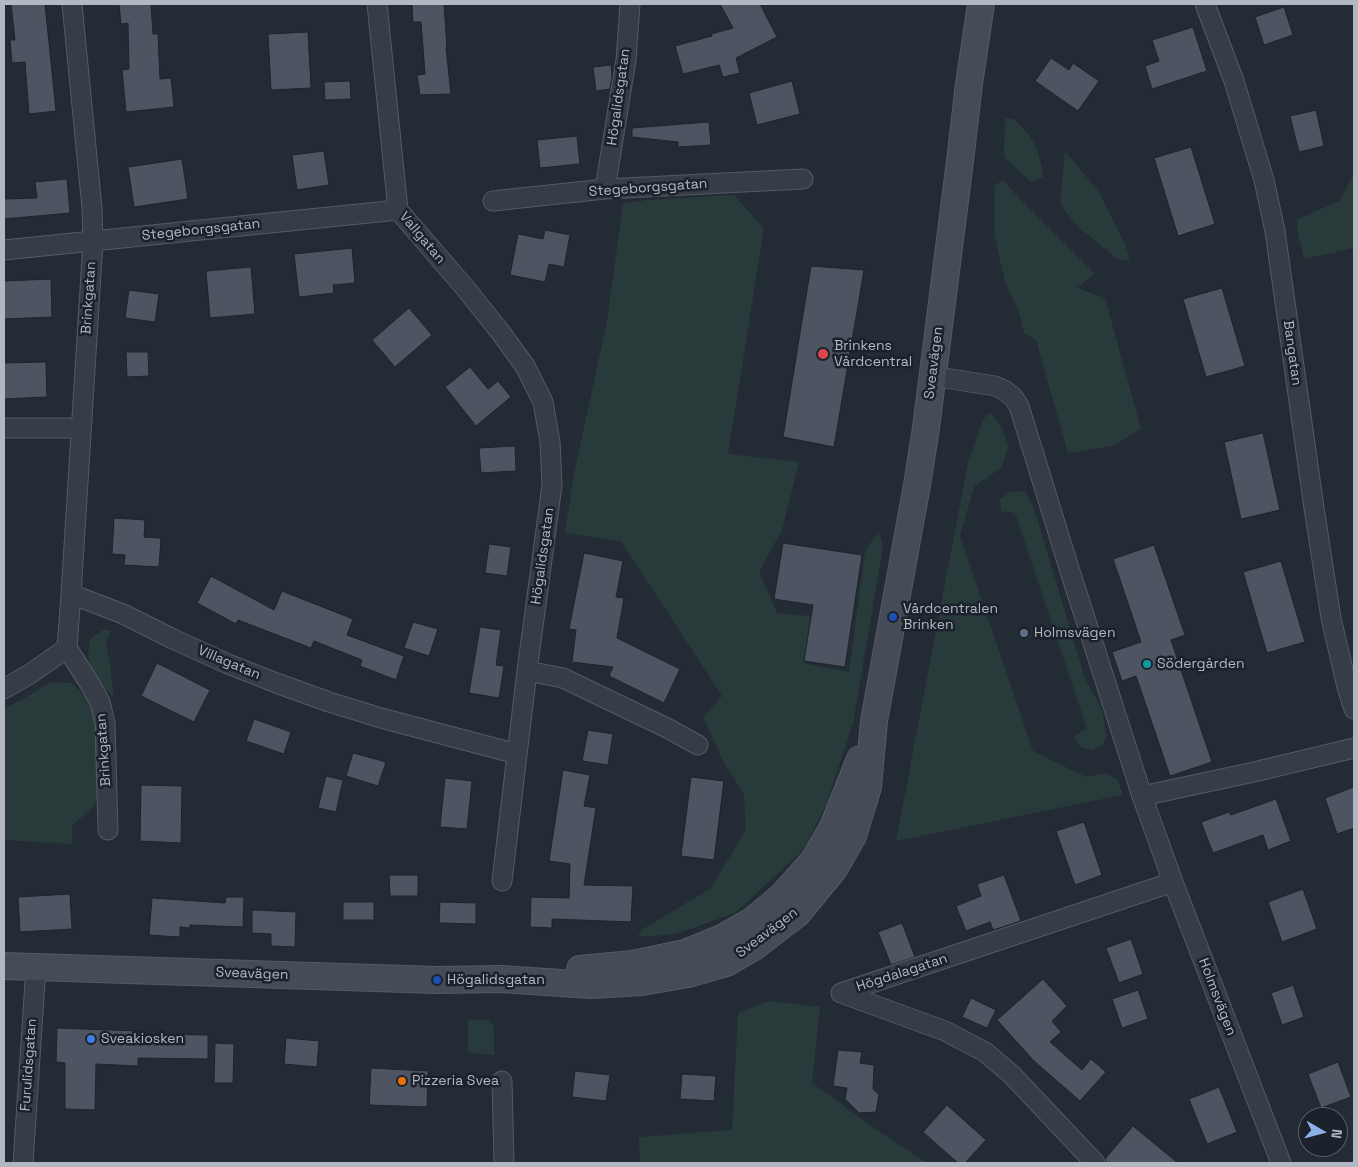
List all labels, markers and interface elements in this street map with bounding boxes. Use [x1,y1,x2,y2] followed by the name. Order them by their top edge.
[604,47,634,147] street label: Högalidsgatan
[588,175,708,201] street label: Stegeborgsgatan
[395,209,449,267] street label: Vallgatan
[141,215,261,245] street label: Stegeborgsgatan
[78,261,100,335] street label: Brinkgatan
[1279,319,1305,387] street label: Bangatan
[921,326,947,400] street label: Sveavägen
[834,338,912,371] place label: Brinkens Vårdcentral
[816,347,830,361] marker: Brinkens Vårdcentral
[528,506,558,606] street label: Högalidsgatan
[903,601,998,634] place label: Vårdcentralen Brinken
[887,611,899,623] marker: Vårdcentralen Brinken
[1034,625,1115,641] place label: Holmsvägen
[1018,627,1030,639] marker: Holmsvägen
[195,642,263,684] street label: Villagatan
[1157,656,1245,672] place label: Södergården
[1141,658,1153,670] marker: Södergården
[93,713,115,787] street label: Brinkgatan
[733,904,801,962] street label: Sveavägen
[854,950,950,996] street label: Högdalagatan
[1195,956,1239,1038] street label: Holmsvägen
[215,964,289,984] street label: Sveavägen
[447,972,545,988] place label: Högalidsgatan
[431,974,443,986] marker: Högalidsgatan
[17,1018,41,1112] street label: Furulidsgatan
[101,1031,184,1047] place label: Sveakiosken
[85,1033,97,1045] marker: Sveakiosken
[412,1073,499,1089] place label: Pizzeria Svea
[396,1075,408,1087] marker: Pizzeria Svea
[1298,1107,1348,1157] north arrow
[1327,1128,1346,1140] text: N

